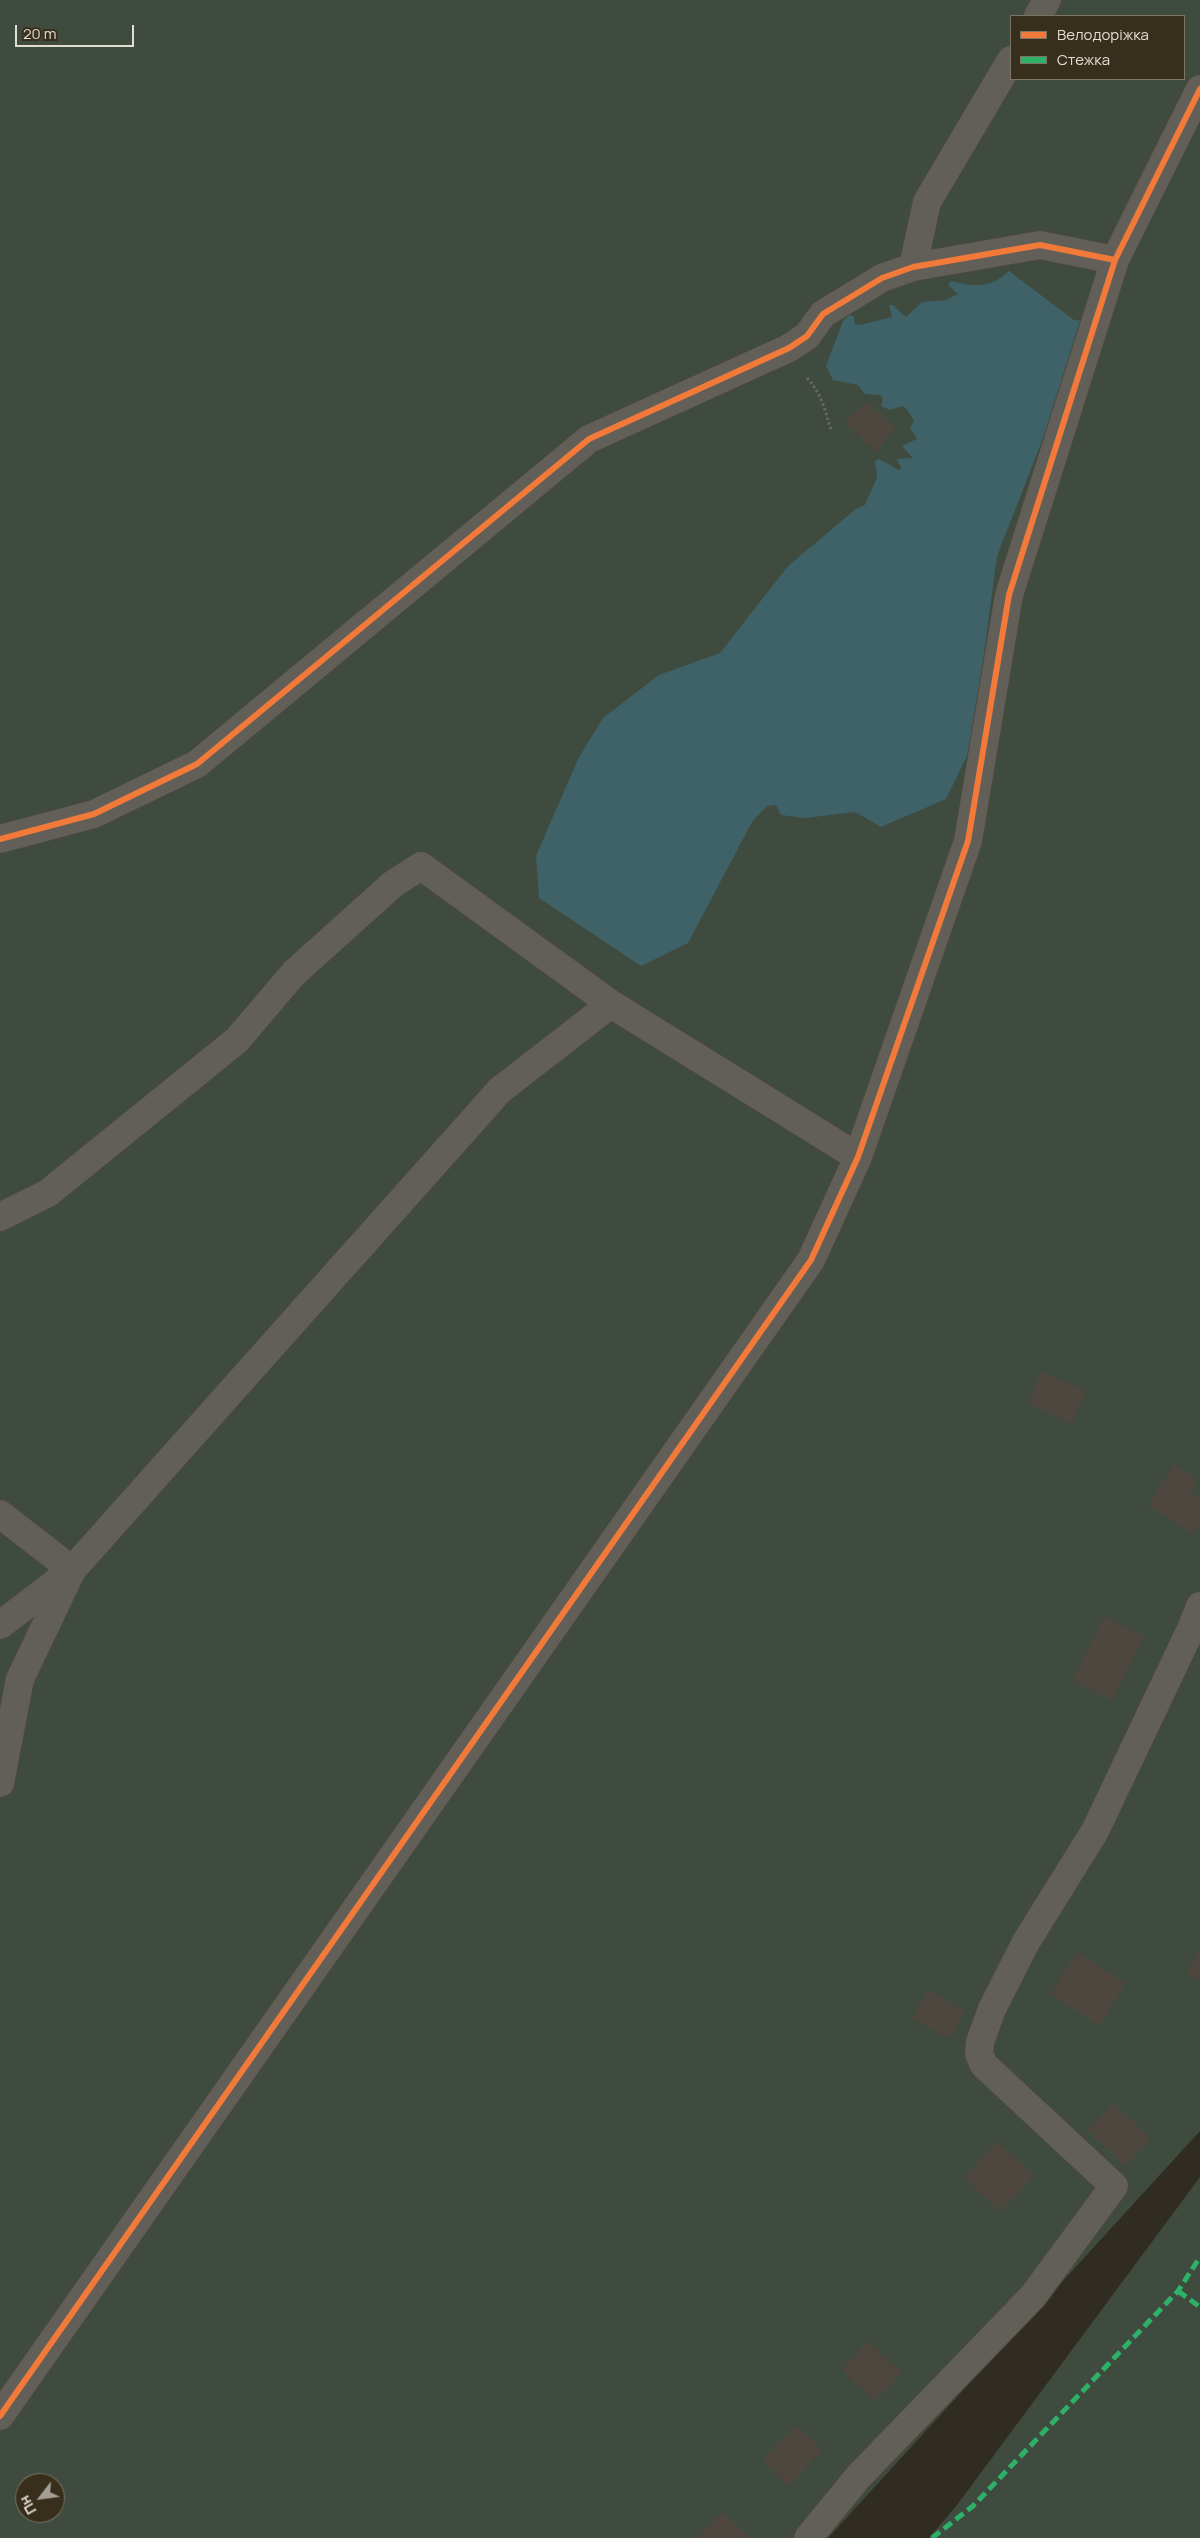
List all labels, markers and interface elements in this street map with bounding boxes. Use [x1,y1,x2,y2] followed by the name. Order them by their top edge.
[18,15,136,47] scale bar
[1010,15,1185,80] legend
[23,23,56,44] text: 20 m
[1057,24,1149,45] text: Велодоріжка
[1057,49,1110,70] text: Стежка
[15,2473,65,2523] north arrow
[15,2492,40,2518] text: Пн

